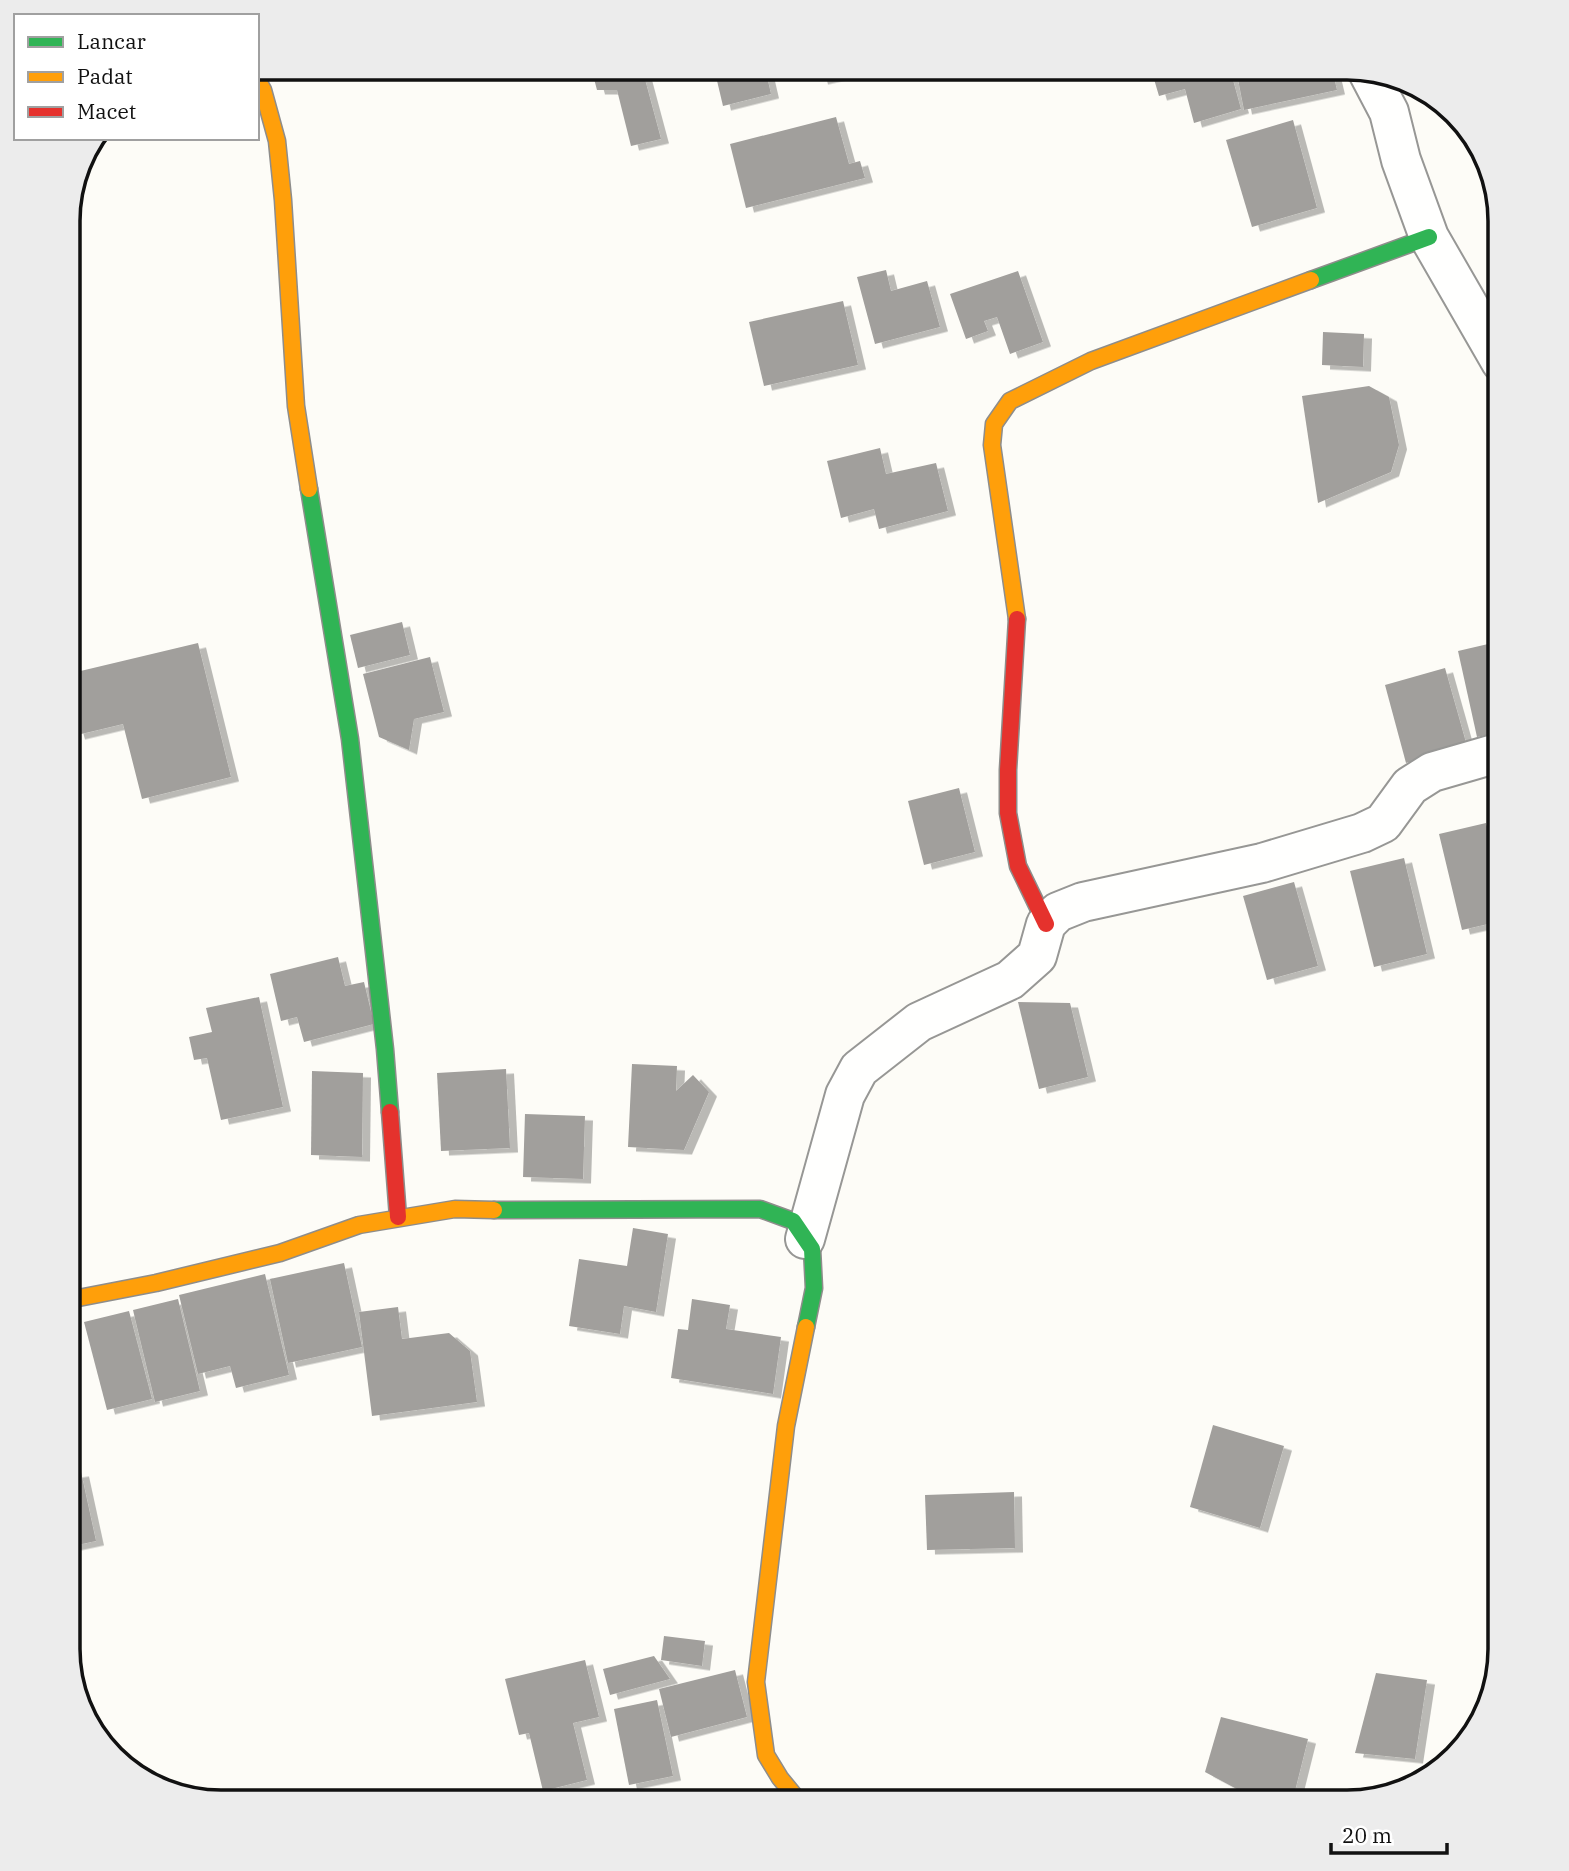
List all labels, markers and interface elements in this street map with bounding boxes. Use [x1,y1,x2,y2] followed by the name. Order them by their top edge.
[14,14,259,140] legend
[77,27,147,55] text: Lancar
[77,62,133,90] text: Padat
[77,97,136,125] text: Macet
[1331,1812,1446,1856] scale bar
[1342,1821,1392,1849] text: 20 m

